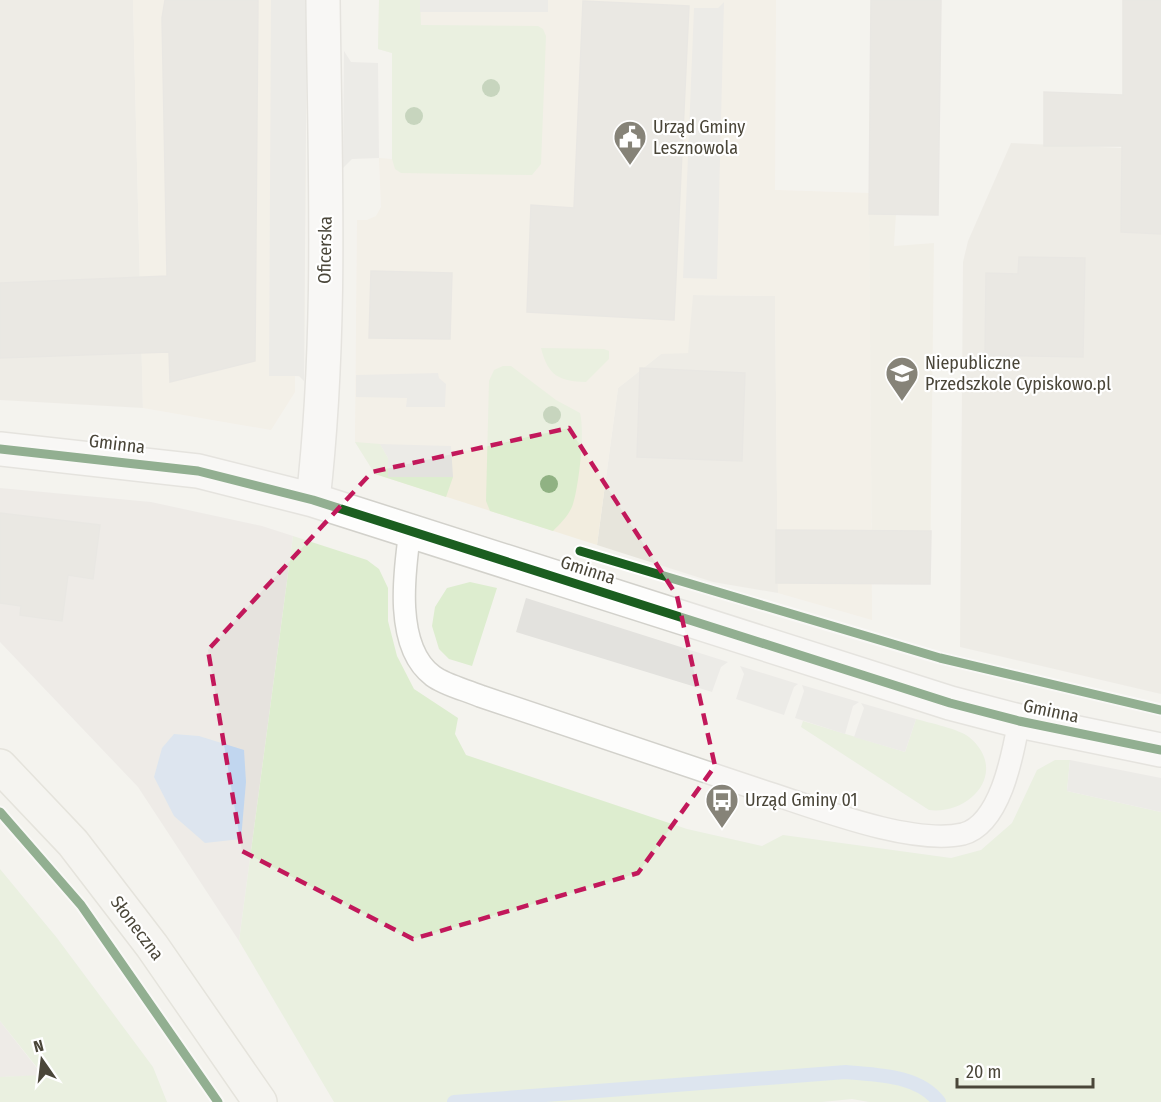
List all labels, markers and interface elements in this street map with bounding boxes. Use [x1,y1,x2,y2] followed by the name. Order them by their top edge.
[653,116,745,159] place label: Urząd Gminy Lesznowola
[612,119,648,166] public building icon: Urząd Gminy Lesznowola
[313,216,337,284] street label: Oficerska
[925,352,1111,395] place label: Niepubliczne Przedszkole Cypiskowo.pl
[884,355,920,402] school or university icon: Niepubliczne Przedszkole Cypiskowo.pl
[88,430,147,458] street label: Gminna
[558,551,618,589] street label: Gminna
[1021,694,1081,728] street label: Gminna
[704,782,740,829] bus stop icon: Urząd Gminy 01
[745,789,858,811] place label: Urząd Gminy 01
[106,891,168,965] street label: Słoneczna
[12,1030,72,1090] north arrow
[32,1036,45,1056] text: N
[957,1051,1094,1089] scale bar
[966,1061,1001,1083] text: 20 m

